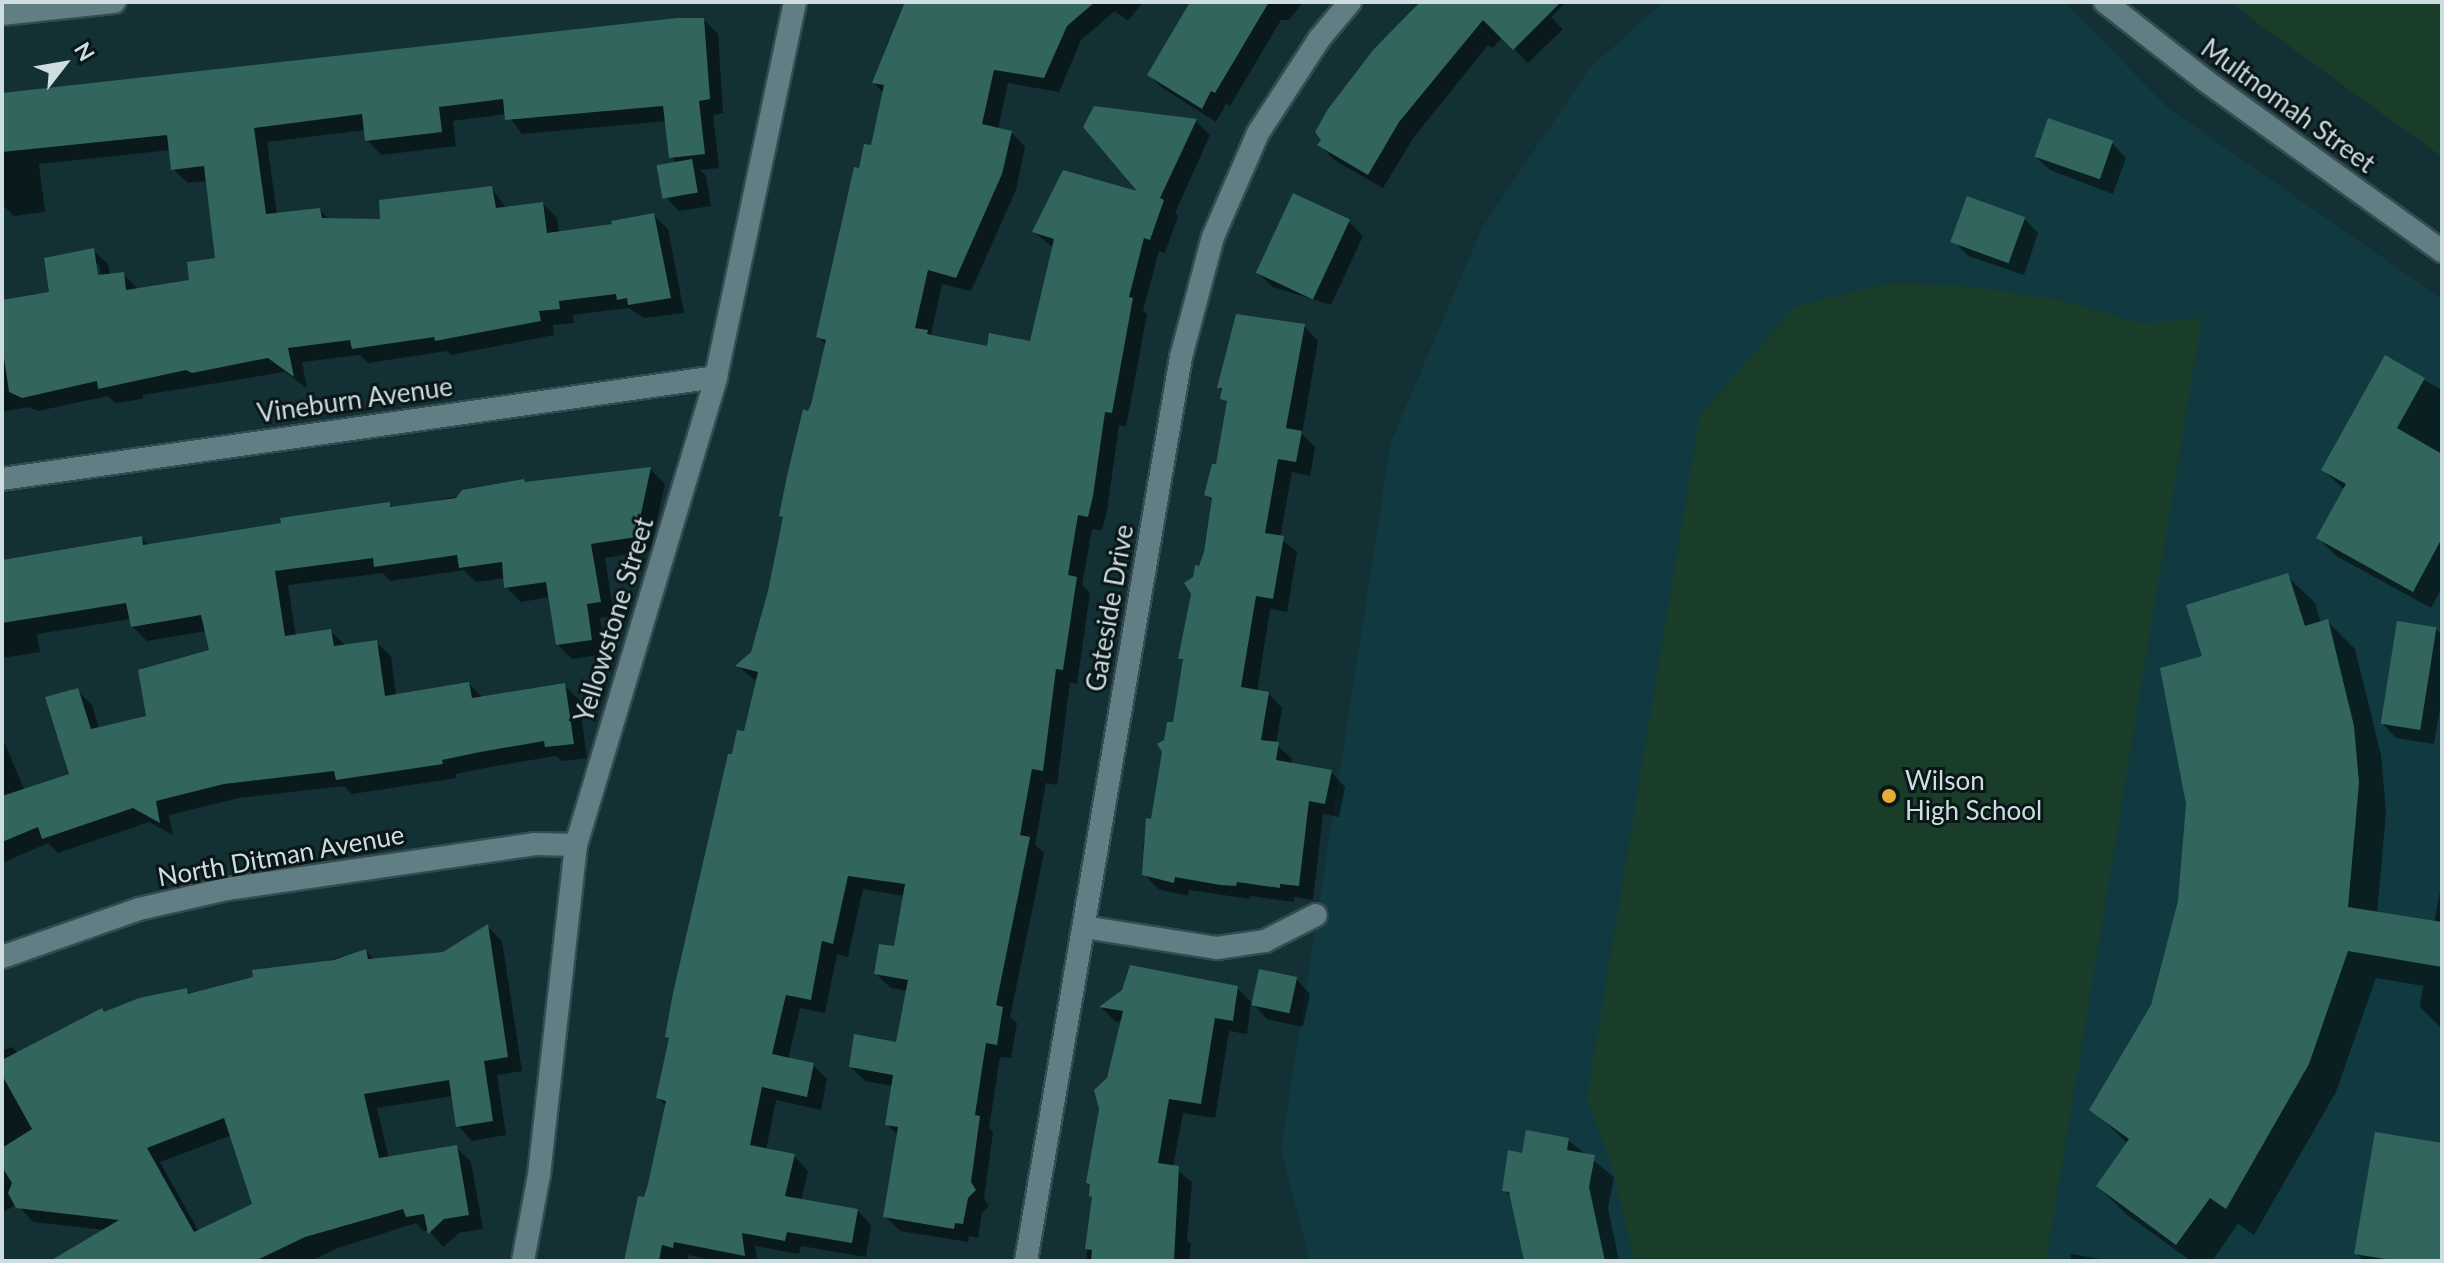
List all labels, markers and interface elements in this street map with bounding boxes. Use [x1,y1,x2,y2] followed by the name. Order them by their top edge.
[24,24,104,104] north arrow
[2195,33,2381,179] street label: Multnomah Street
[69,37,101,66] text: N
[255,371,455,429] street label: Vineburn Avenue
[568,514,660,726] street label: Yellowstone Street
[1080,522,1140,694] street label: Gateside Drive
[1905,765,2042,826] place label: Wilson High School
[1880,787,1898,805] marker: Wilson High School
[155,819,407,893] street label: North Ditman Avenue

